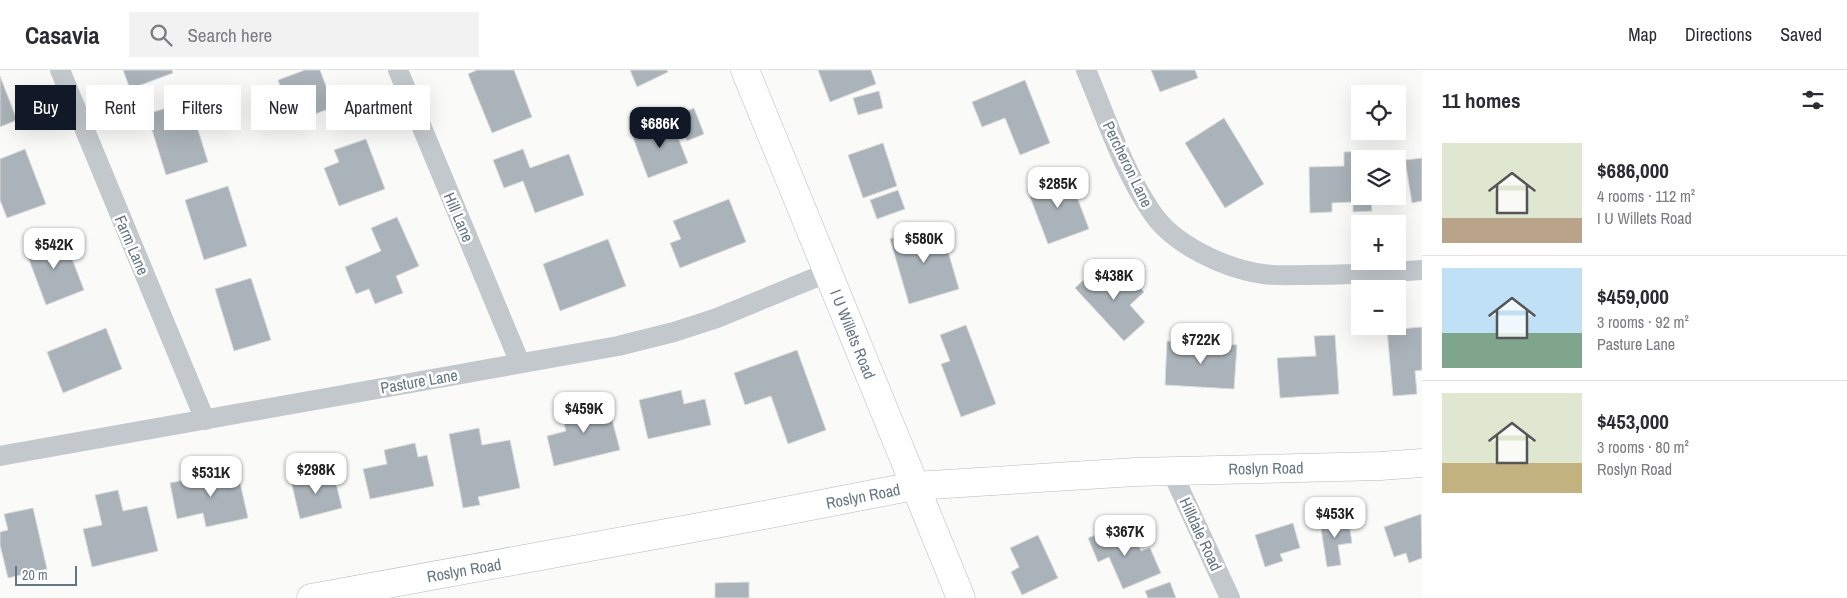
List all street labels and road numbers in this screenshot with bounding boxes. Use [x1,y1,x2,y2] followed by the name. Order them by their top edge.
[1098,117,1158,211] street label: Percheron Lane
[439,189,479,245] street label: Hill Lane
[110,212,154,278] street label: Farm Lane
[825,286,881,382] street label: I U Willets Road
[379,363,459,399] street label: Pasture Lane
[1228,456,1304,480] street label: Roslyn Road
[824,478,902,514] street label: Roslyn Road
[1174,494,1228,574] street label: Hilldale Road
[425,553,503,587] street label: Roslyn Road

